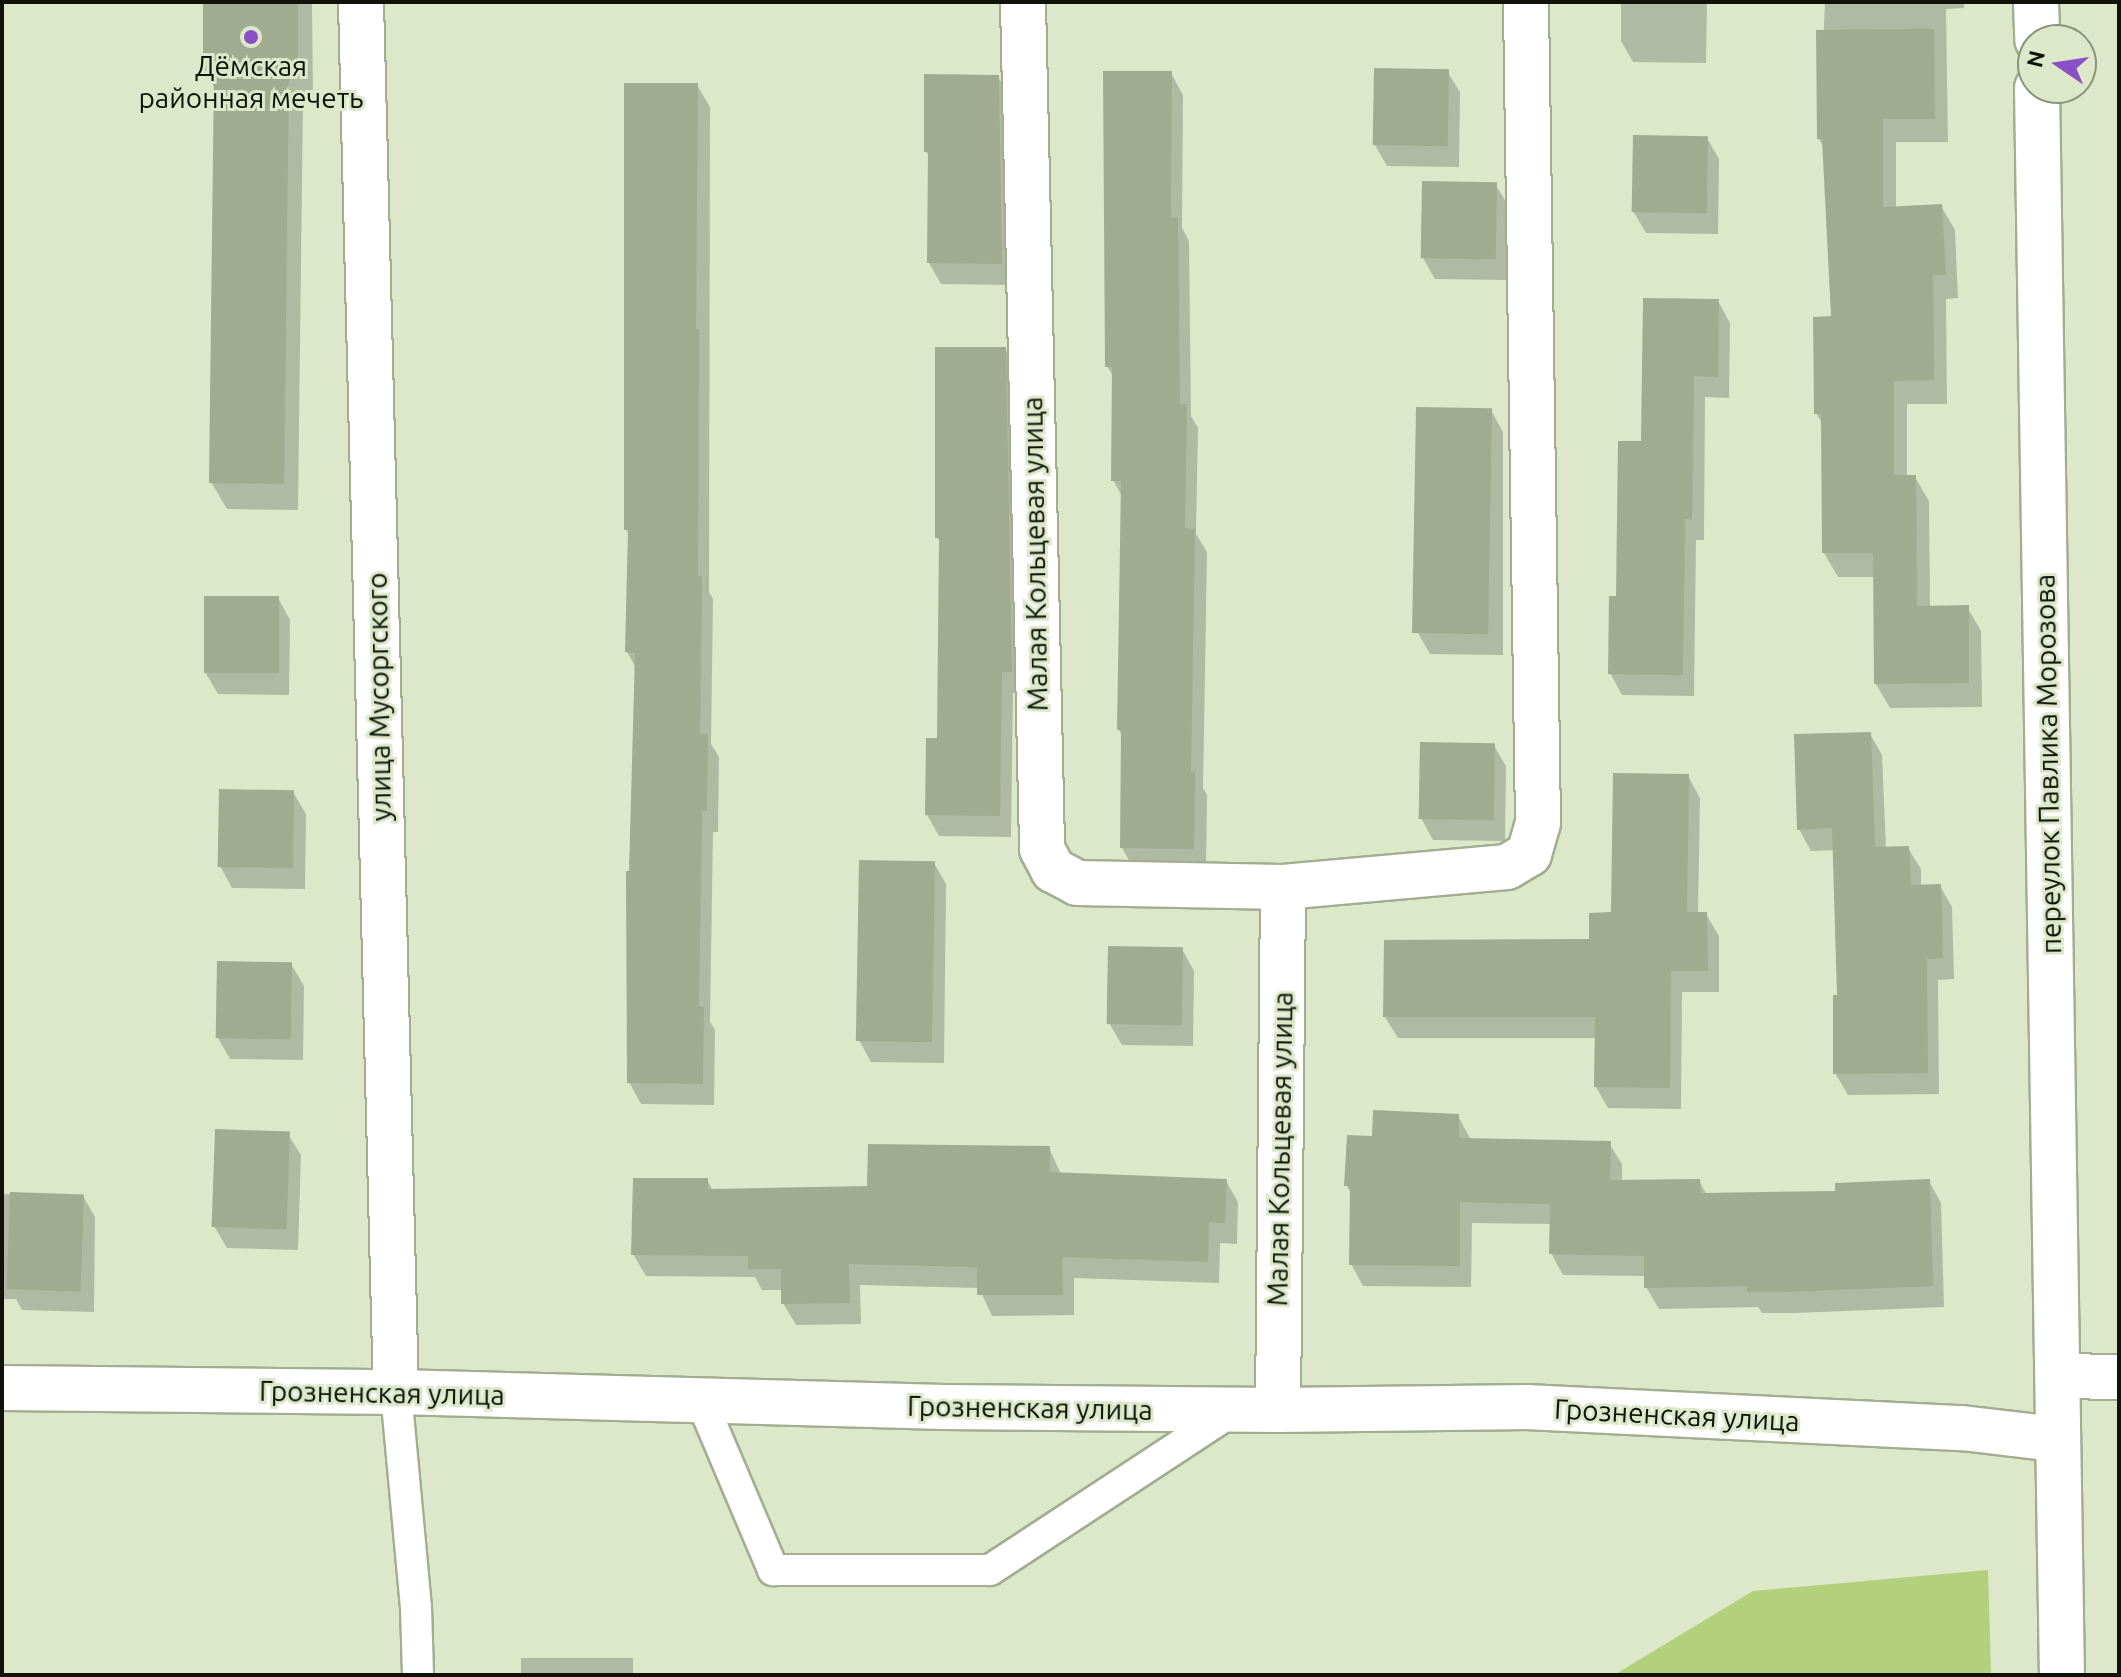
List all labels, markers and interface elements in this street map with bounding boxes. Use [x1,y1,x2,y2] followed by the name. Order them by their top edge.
[2017,24,2097,104] north arrow
[242,28,260,46] marker: Дёмская районная мечеть
[2021,48,2049,70] text: N
[138,49,364,115] place label: Дёмская районная мечеть
[1015,396,1055,712] street label: Малая Кольцевая улица
[360,572,398,822] street label: улица Мусоргского
[2028,574,2068,954] street label: переулок Павлика Морозова
[1260,991,1300,1307] street label: Малая Кольцевая улица
[259,1374,505,1412] street label: Грозненская улица
[907,1389,1153,1427] street label: Грозненская улица
[1553,1392,1801,1438] street label: Грозненская улица

